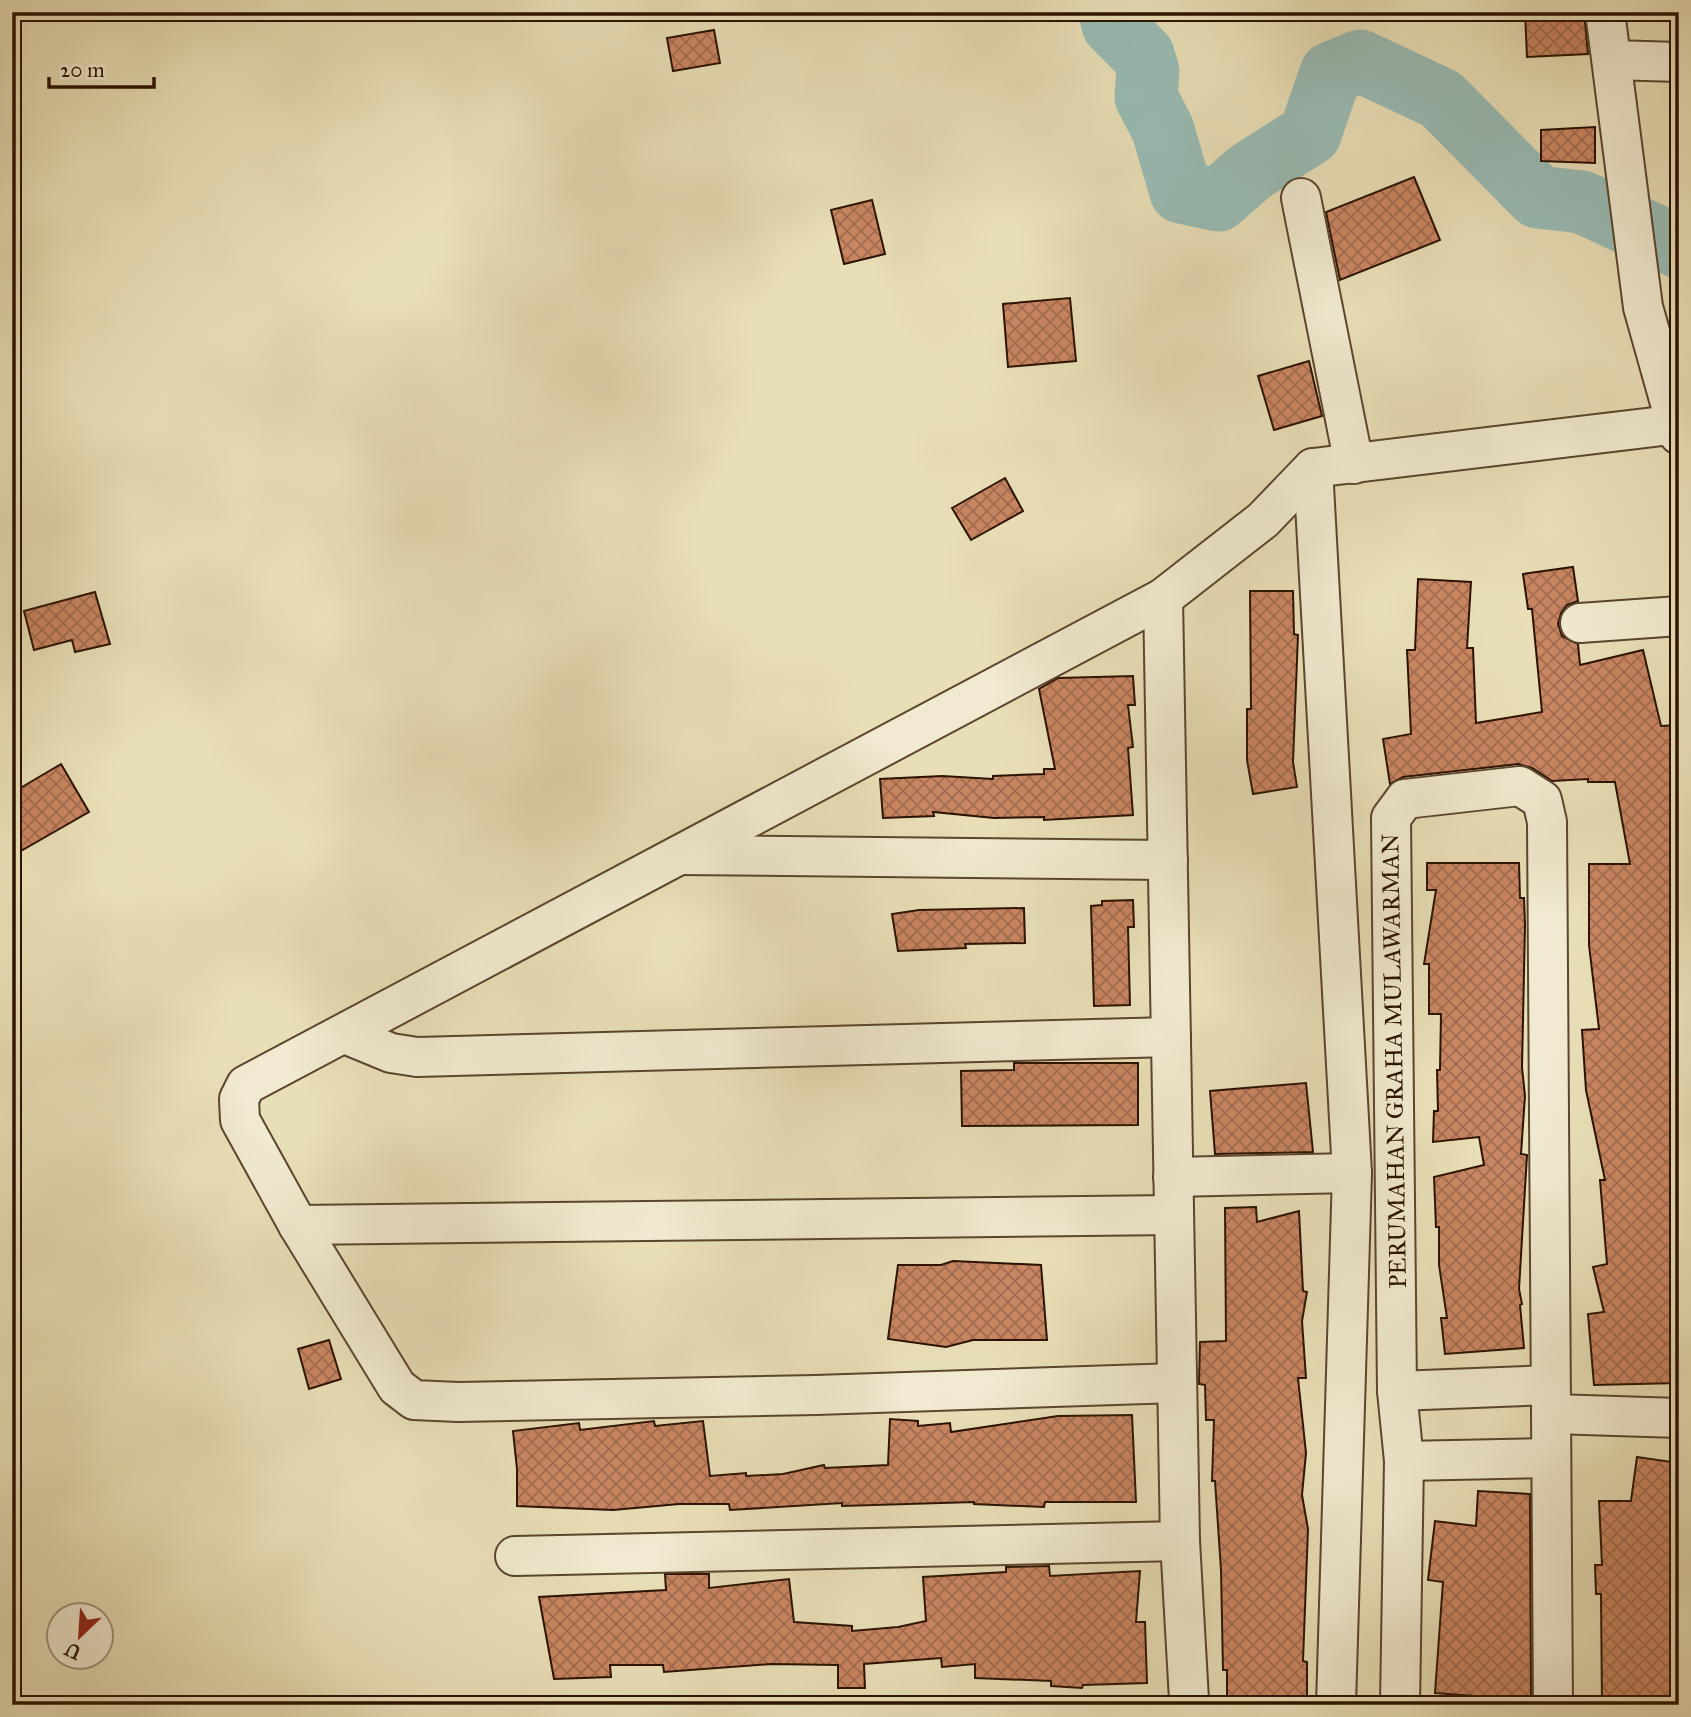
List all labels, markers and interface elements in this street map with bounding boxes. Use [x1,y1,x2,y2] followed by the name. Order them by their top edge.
[49,46,154,90] scale bar
[60,57,105,83] text: 20 m
[1375,833,1413,1289] street label: PERUMAHAN GRAHA MULAWARMAN
[46,1602,116,1672] north arrow
[60,1637,85,1665] text: U

